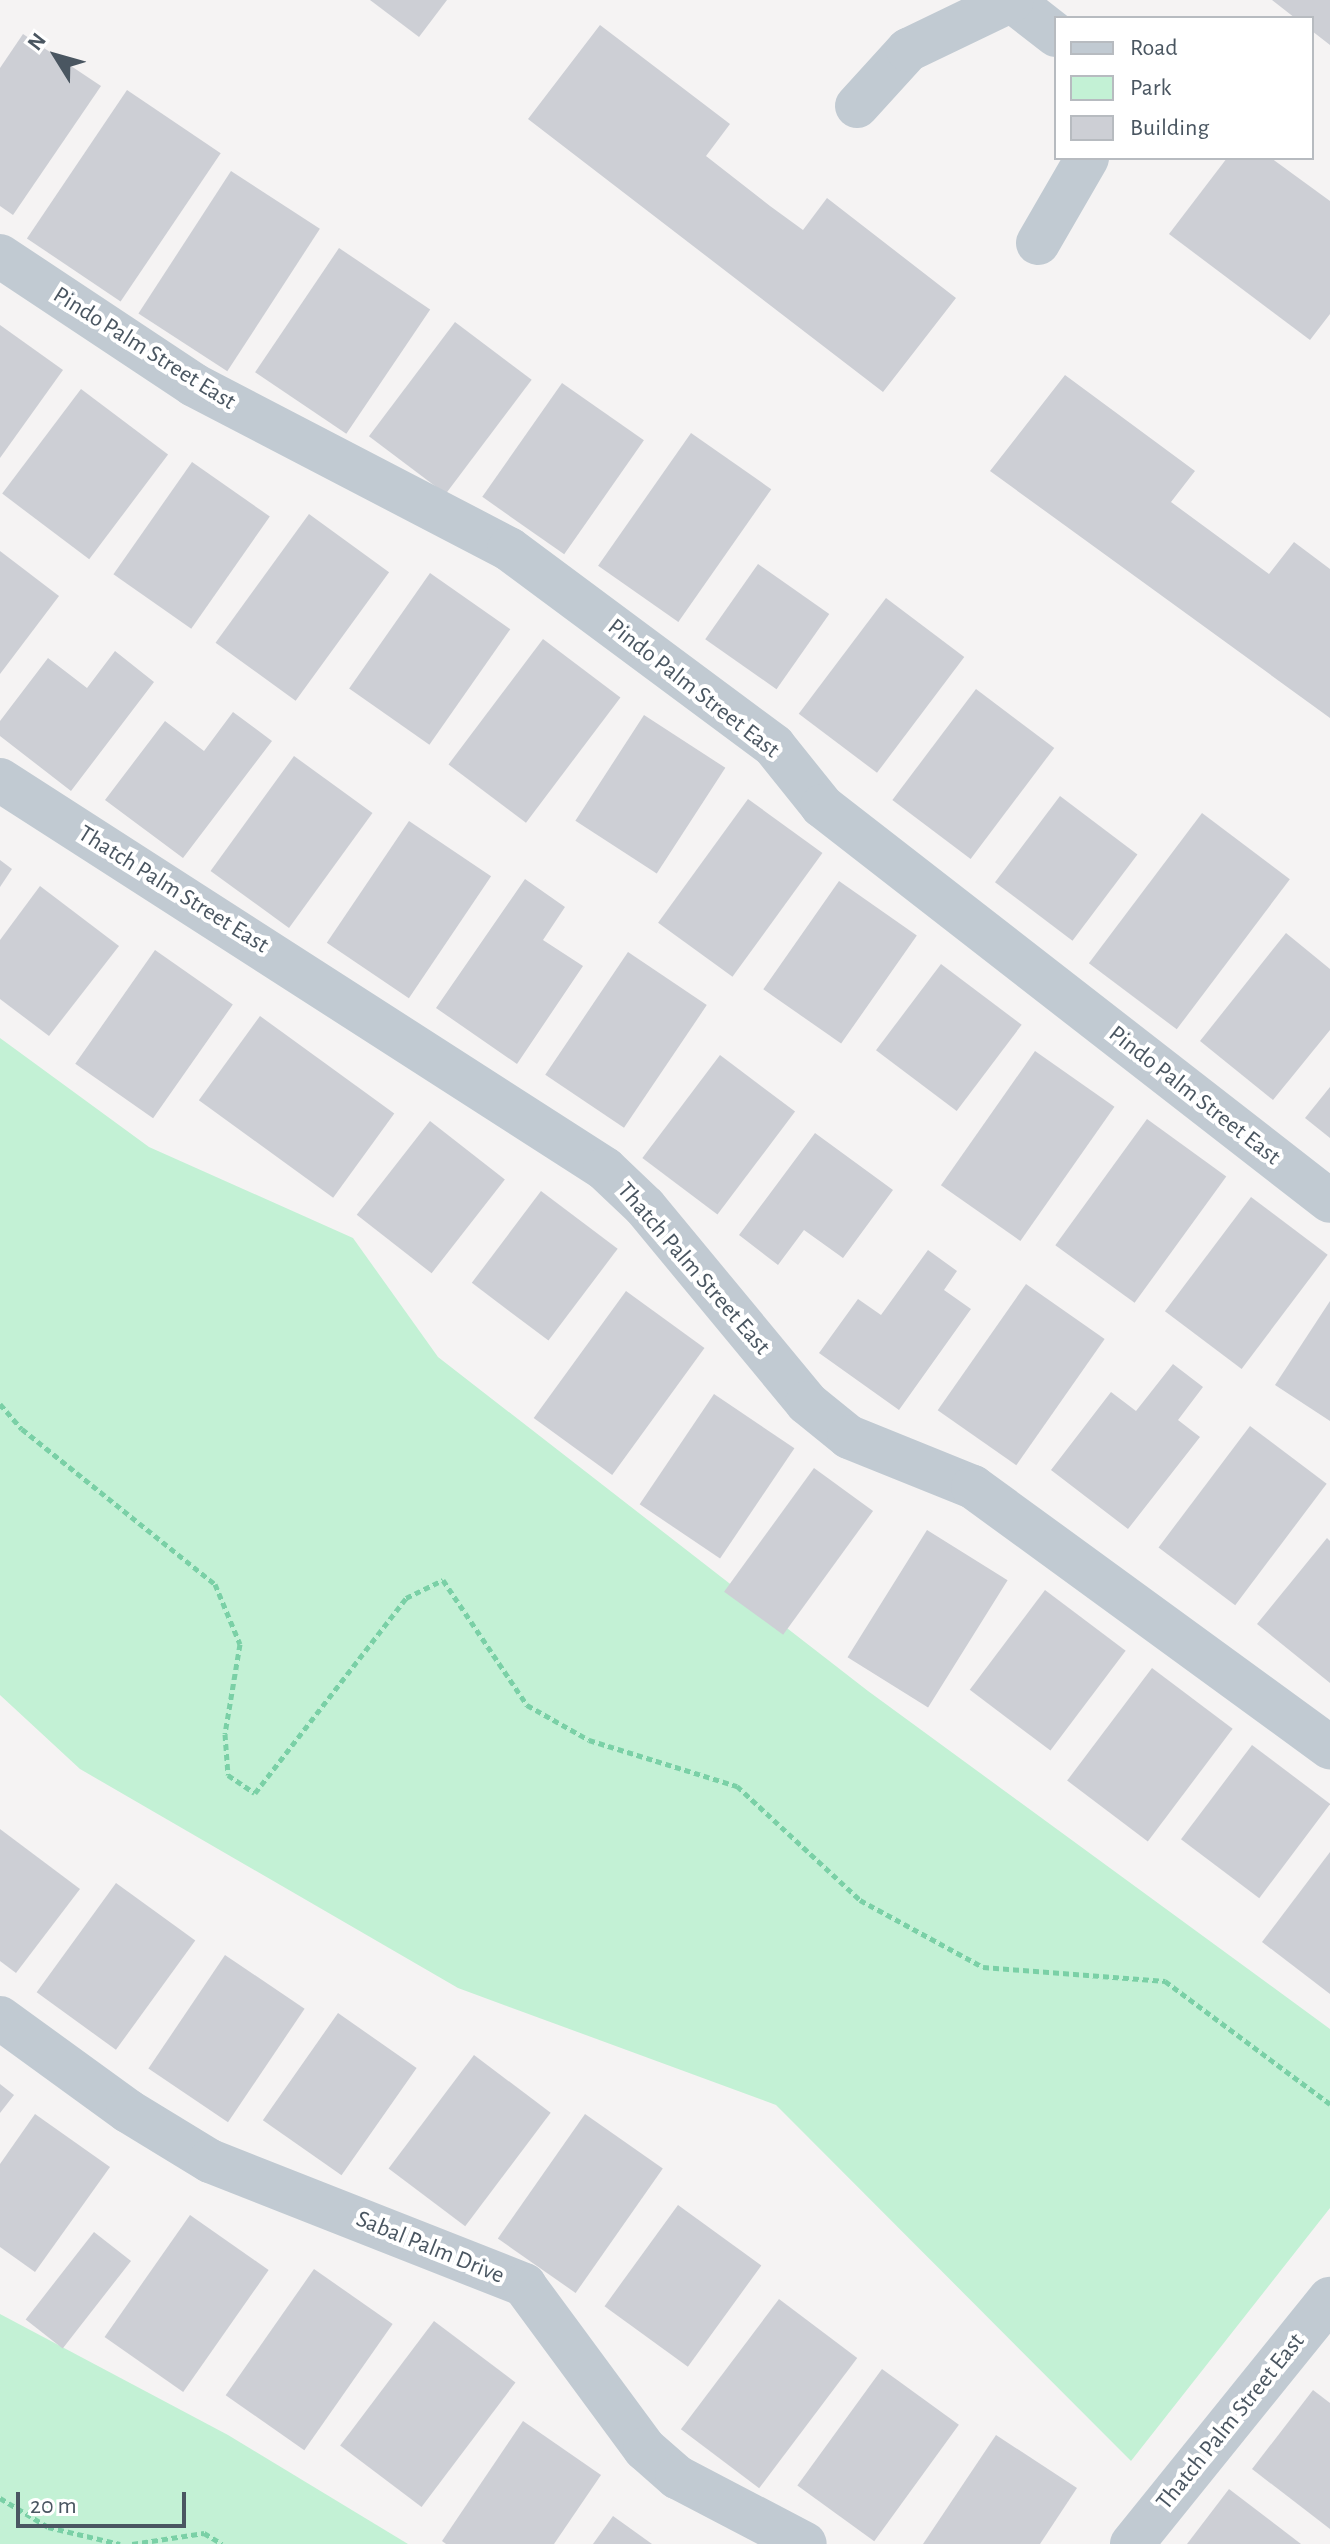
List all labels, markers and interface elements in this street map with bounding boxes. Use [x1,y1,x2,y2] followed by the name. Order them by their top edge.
[16,16,96,96] north arrow
[1054,16,1314,160] legend
[23,29,50,54] text: N
[1130,36,1178,60] text: Road
[1130,76,1171,100] text: Park
[1130,116,1209,140] text: Building
[47,281,241,417] street label: Pindo Palm Street East
[601,613,785,765] street label: Pindo Palm Street East
[72,820,274,960] street label: Thatch Palm Street East
[1102,1020,1286,1172] street label: Pindo Palm Street East
[610,1177,776,1361] street label: Thatch Palm Street East
[352,2205,508,2291] street label: Sabal Palm Drive
[1151,2328,1311,2516] street label: Thatch Palm Street East
[20,2476,190,2526] scale bar
[30,2494,77,2518] text: 20 m

